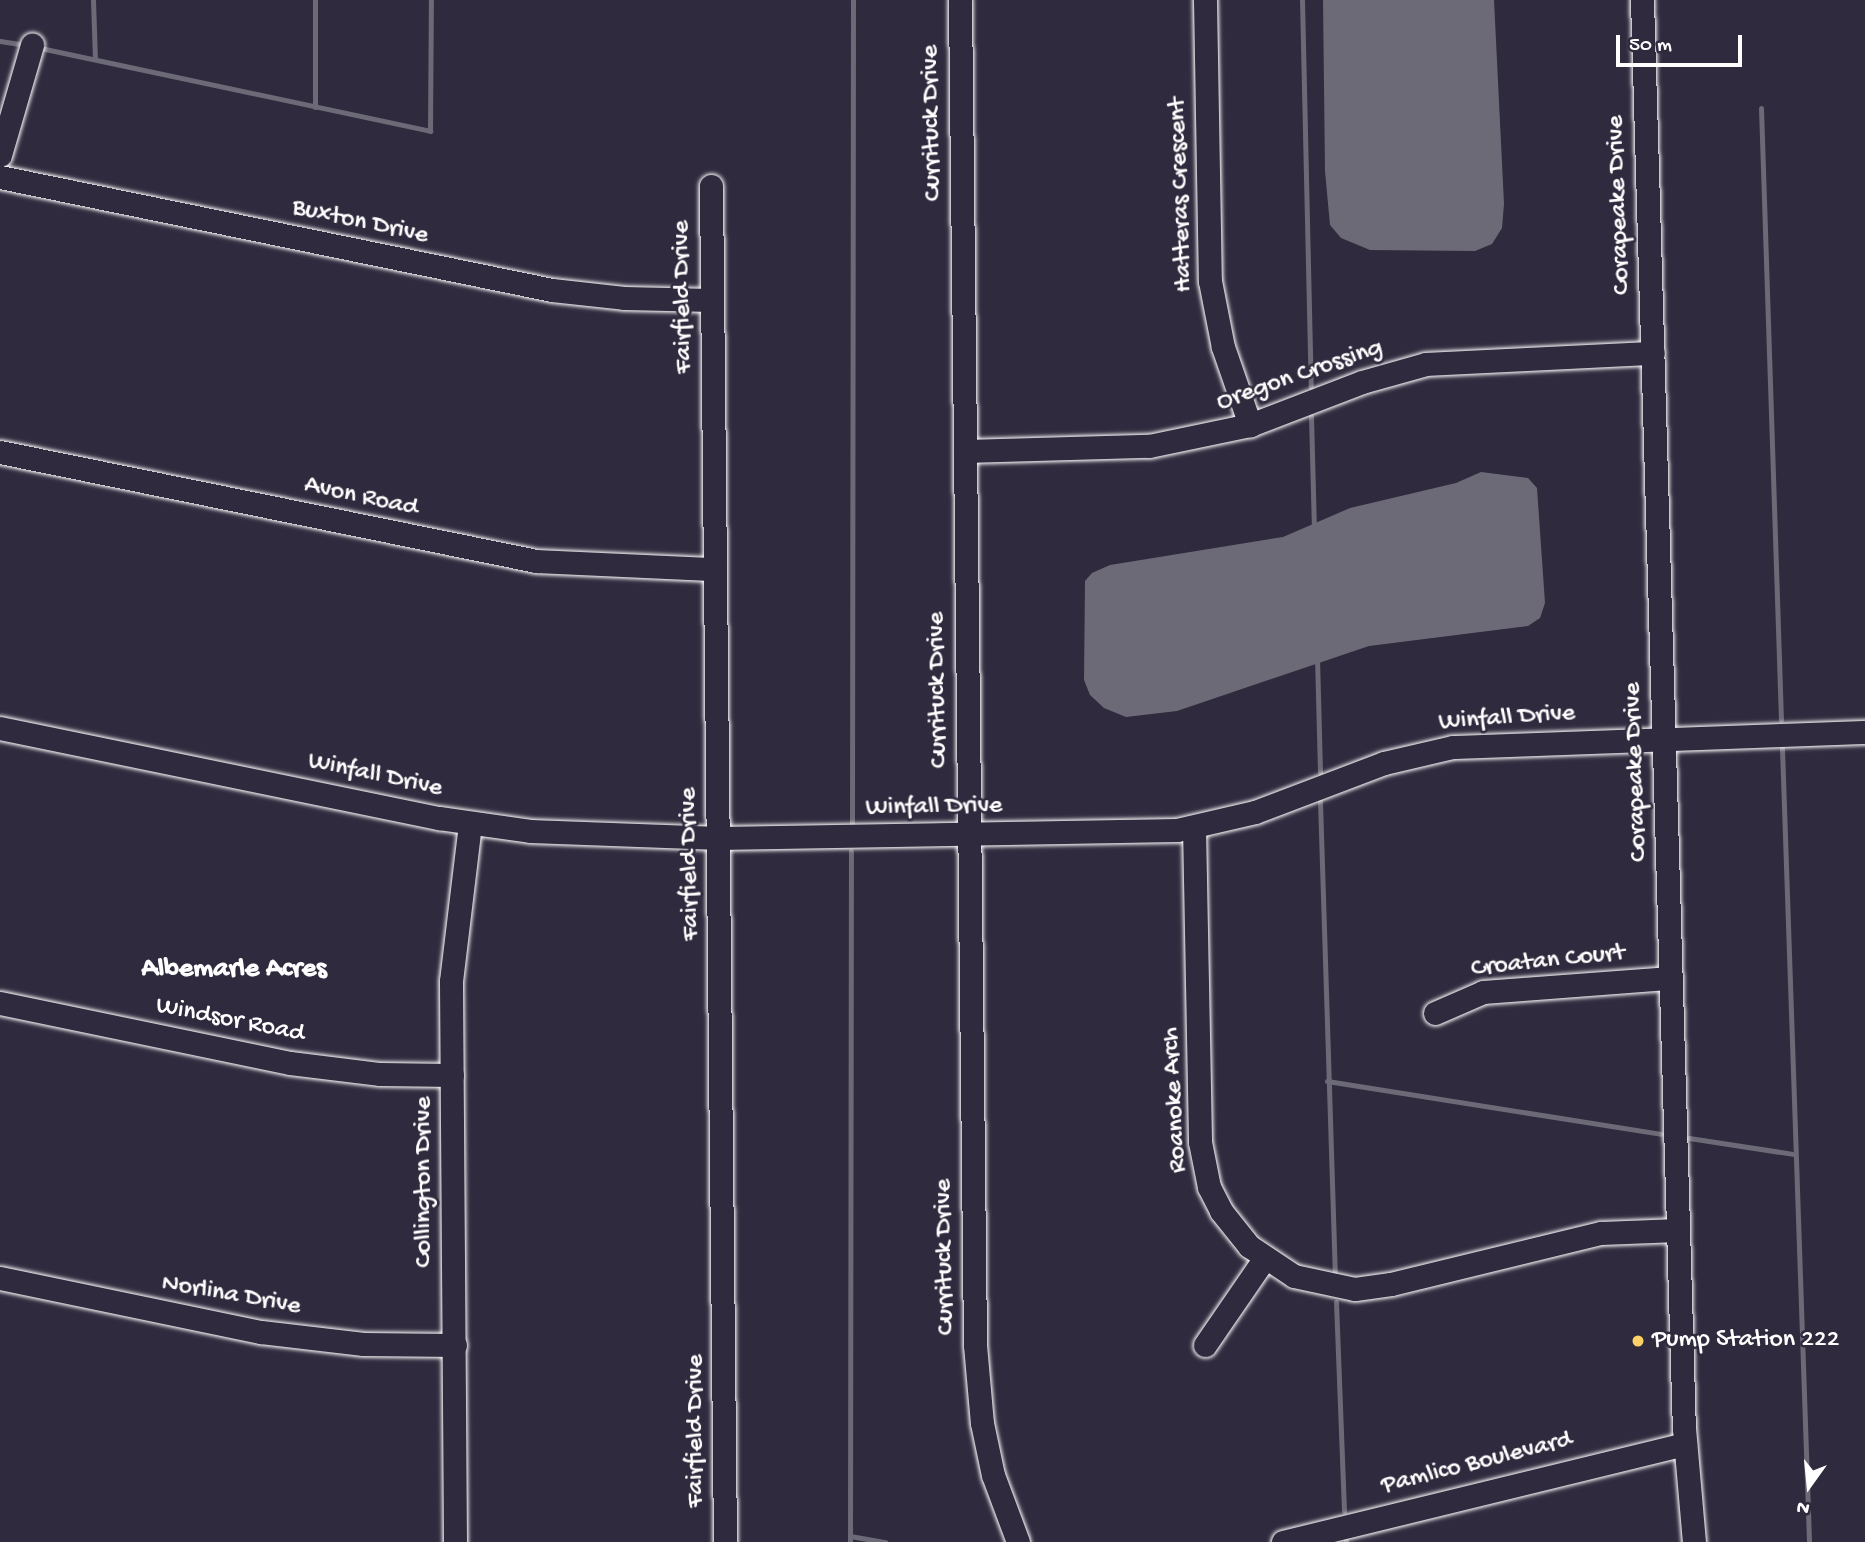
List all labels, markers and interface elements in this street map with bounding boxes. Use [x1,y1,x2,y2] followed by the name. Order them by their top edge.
[1620,21,1746,65] scale bar
[1629,34,1672,59] text: 50 m
[916,45,950,201] street label: Currituck Drive
[1163,97,1201,293] street label: Hatteras Crescent
[1601,115,1639,295] street label: Corapeake Drive
[289,193,431,253] street label: Buxton Drive
[667,220,701,374] street label: Fairfield Drive
[1213,333,1387,419] street label: Oregon Crossing
[301,471,421,525] street label: Avon Road
[922,612,956,768] street label: Currituck Drive
[1618,682,1656,862] street label: Corapeake Drive
[1438,699,1576,739] street label: Winfall Drive
[305,747,445,805] street label: Winfall Drive
[674,787,708,941] street label: Fairfield Drive
[865,791,1003,825] street label: Winfall Drive
[1470,938,1626,986] street label: Croatan Court
[141,953,327,987] district label: Albemarle Acres
[153,991,307,1051] street label: Windsor Road
[1157,1026,1195,1174] street label: Roanoke Arch
[409,1096,441,1268] street label: Collington Drive
[929,1179,963,1335] street label: Currituck Drive
[159,1268,303,1324] street label: Norlina Drive
[1652,1325,1840,1357] place label: Pump Station 222
[1630,1333,1646,1349] marker: Pump Station 222
[681,1354,713,1508] street label: Fairfield Drive
[1378,1425,1576,1503] street label: Pamlico Boulevard
[1774,1451,1844,1521] north arrow
[1794,1494,1812,1519] text: N

